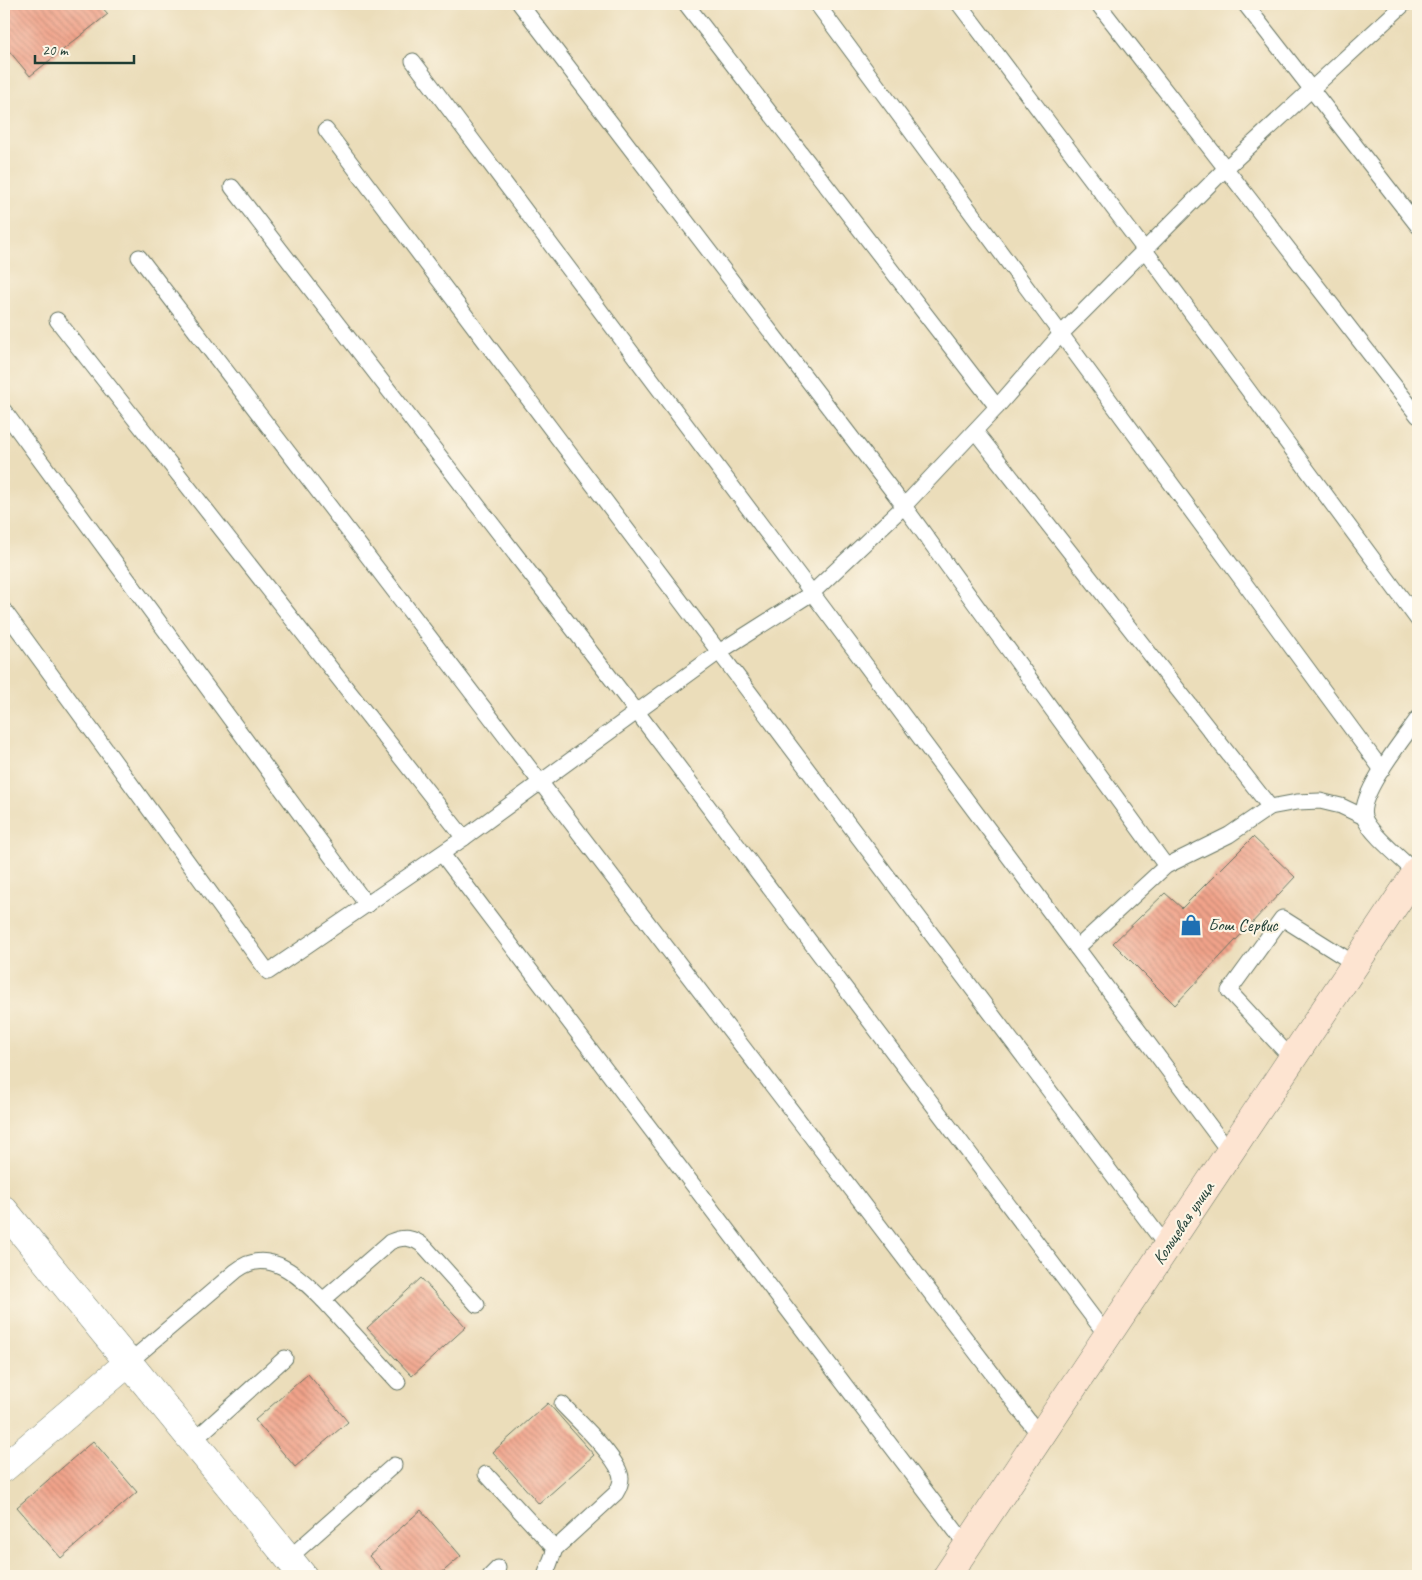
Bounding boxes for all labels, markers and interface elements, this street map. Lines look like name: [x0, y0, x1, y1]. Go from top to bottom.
scale bar: [35, 32, 134, 64]
text: 20 m: [42, 41, 69, 60]
shop icon: Бош Сервис: [1178, 912, 1204, 938]
place label: Бош Сервис: [1208, 914, 1279, 936]
street label: Кольцевая улица: [1147, 1177, 1219, 1269]

